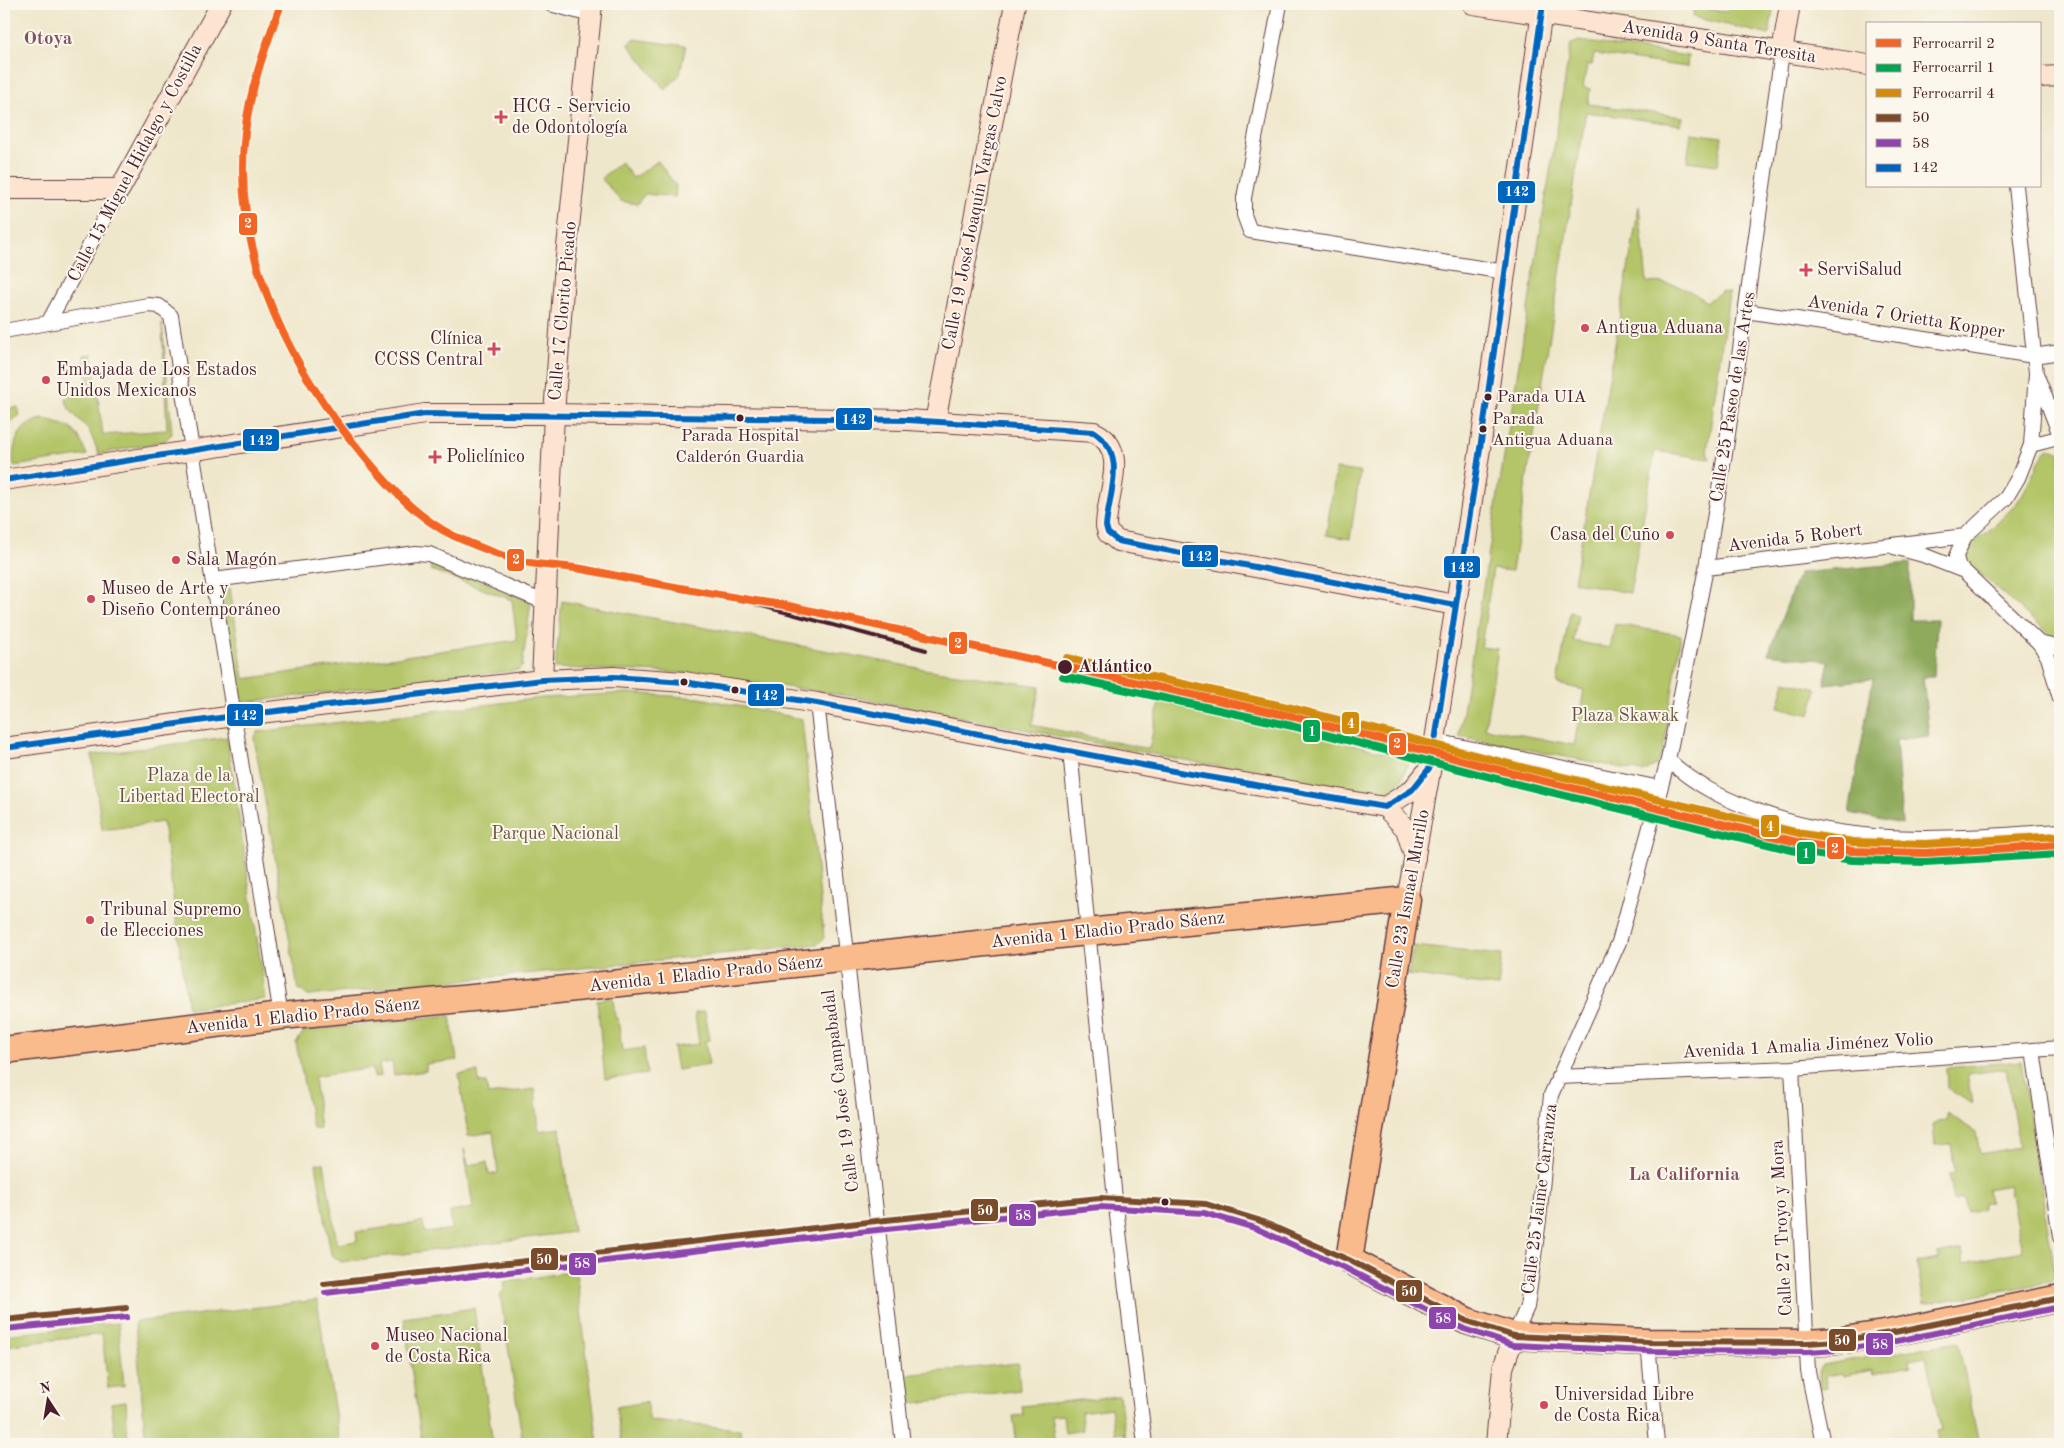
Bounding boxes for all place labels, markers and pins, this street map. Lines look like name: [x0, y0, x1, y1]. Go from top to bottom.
place label: HCG - Servicio de Odontología: [512, 98, 631, 137]
marker: HCG - Servicio de Odontología: [494, 110, 508, 124]
place label: ServiSalud: [1817, 261, 1902, 279]
marker: ServiSalud: [1799, 263, 1813, 277]
place label: Antigua Aduana: [1595, 319, 1723, 337]
marker: Antigua Aduana: [1579, 322, 1591, 334]
place label: Clínica CCSS Central: [374, 330, 483, 369]
marker: Clínica CCSS Central: [487, 342, 501, 356]
place label: Embajada de Los Estados Unidos Mexicanos: [56, 361, 257, 400]
marker: Embajada de Los Estados Unidos Mexicanos: [40, 374, 52, 386]
place label: Parada UIA: [1497, 389, 1587, 406]
marker: Parada UIA: [1483, 392, 1493, 402]
place label: Parada Antigua Aduana: [1492, 411, 1614, 449]
marker: Parada Hospital Calderón Guardia: [735, 413, 745, 423]
marker: Parada Antigua Aduana: [1478, 424, 1488, 434]
place label: Parada Hospital Calderón Guardia: [676, 428, 805, 466]
place label: Policlínico: [446, 448, 525, 466]
marker: Policlínico: [428, 450, 442, 464]
place label: Casa del Cuño: [1549, 526, 1660, 544]
marker: Casa del Cuño: [1664, 529, 1676, 541]
place label: Sala Magón: [186, 551, 277, 569]
marker: Sala Magón: [170, 554, 182, 566]
place label: Museo de Arte y Diseño Contemporáneo: [101, 580, 281, 619]
marker: Museo de Arte y Diseño Contemporáneo: [85, 593, 97, 605]
marker: Atlántico: [1056, 658, 1074, 676]
place label: Atlántico: [1078, 658, 1152, 676]
unlabelled marker: [679, 677, 689, 687]
unlabelled marker: [730, 685, 740, 695]
place label: Tribunal Supremo de Elecciones: [100, 901, 241, 940]
marker: Tribunal Supremo de Elecciones: [84, 914, 96, 926]
unlabelled marker: [1160, 1197, 1170, 1207]
place label: Museo Nacional de Costa Rica: [385, 1327, 508, 1366]
marker: Museo Nacional de Costa Rica: [369, 1340, 381, 1352]
place label: Universidad Libre de Costa Rica: [1554, 1386, 1694, 1425]
marker: Universidad Libre de Costa Rica: [1538, 1399, 1550, 1411]

